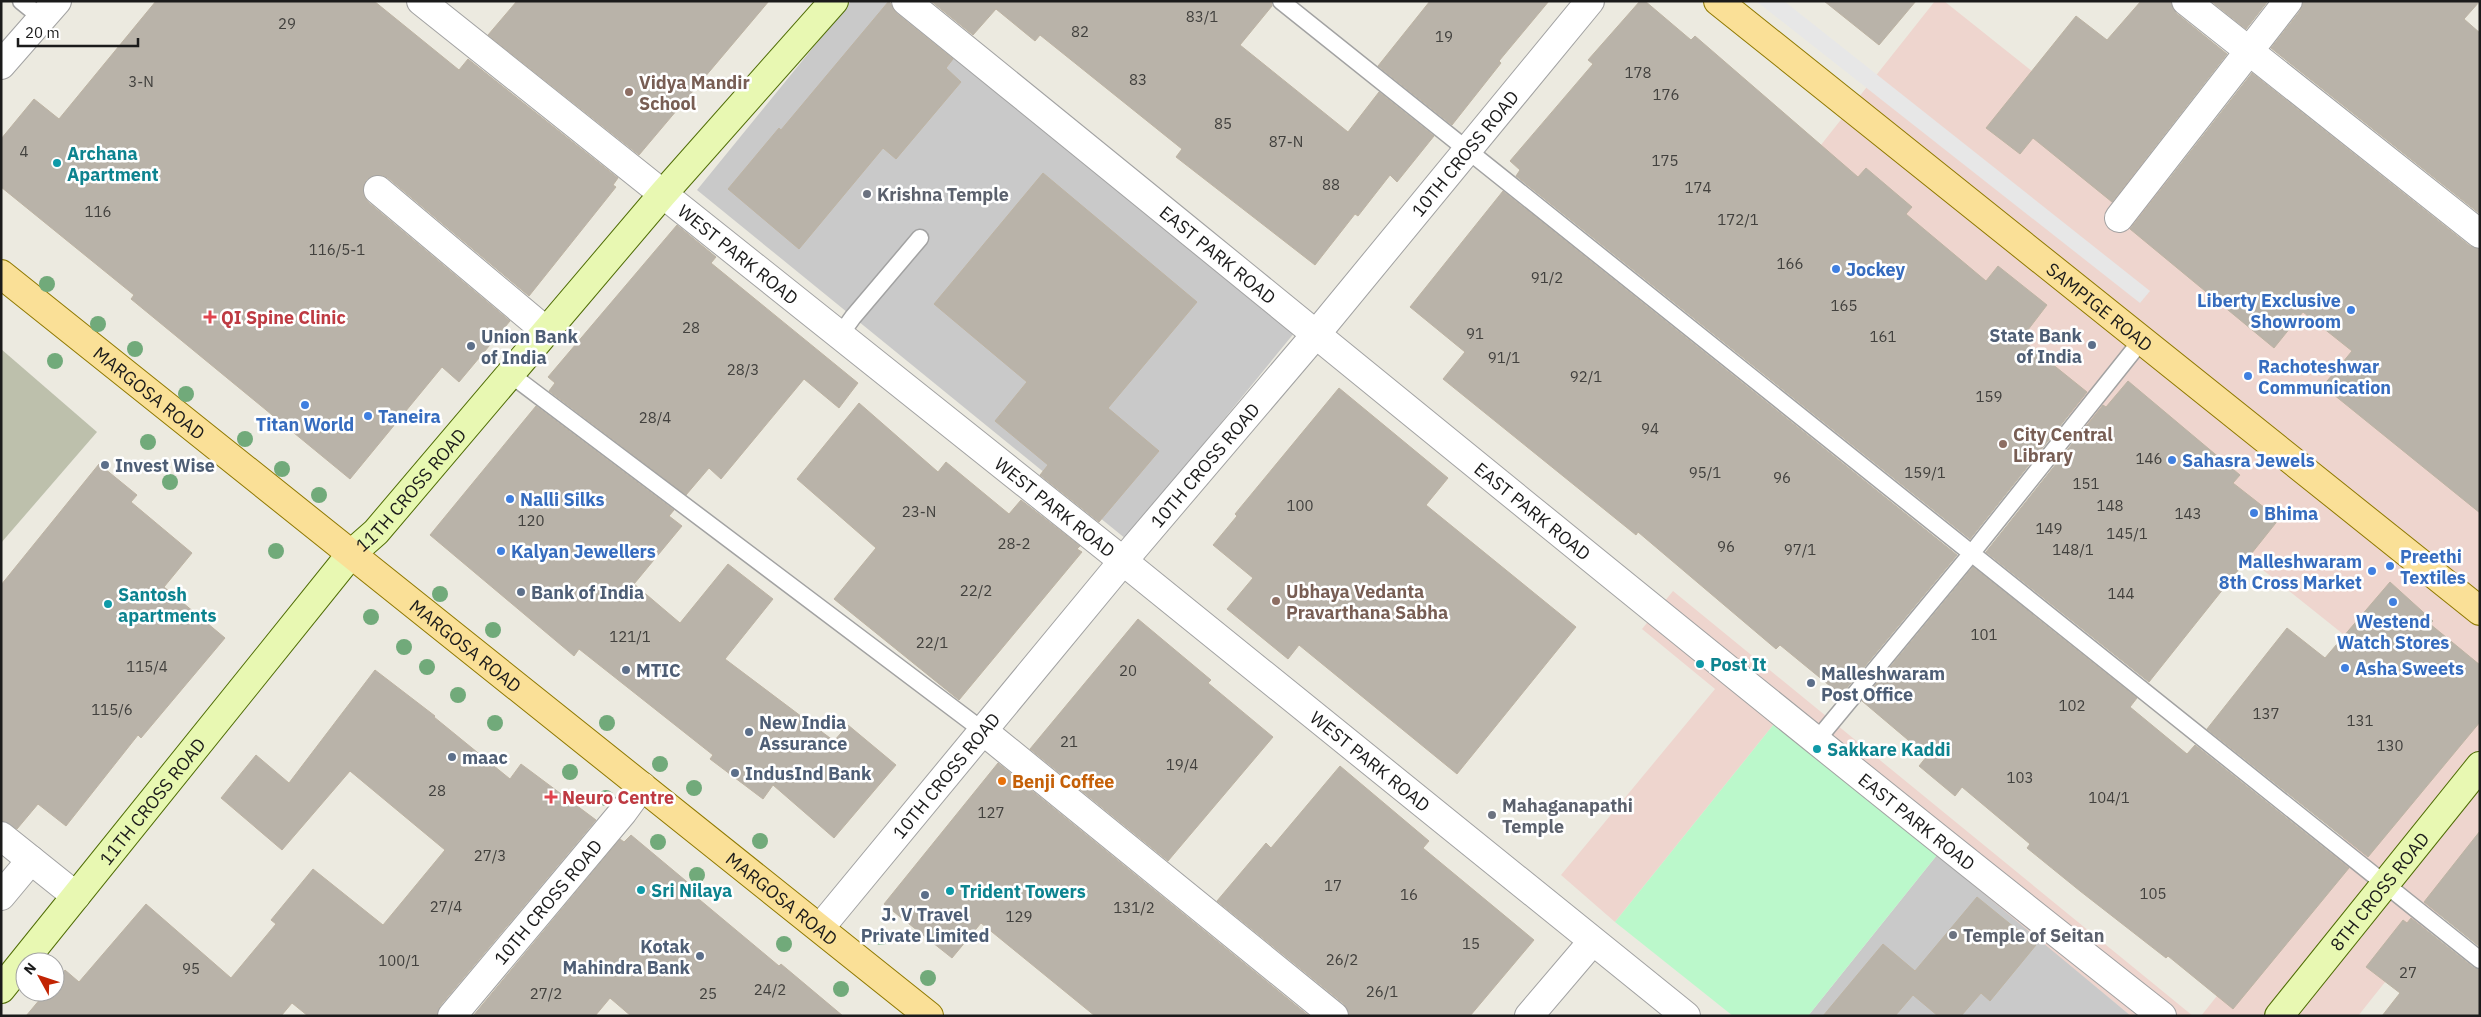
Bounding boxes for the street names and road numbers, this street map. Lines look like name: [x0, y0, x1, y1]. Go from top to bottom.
street label: 10TH CROSS ROAD: [1406, 85, 1523, 221]
street label: WEST PARK ROAD: [674, 199, 803, 309]
street label: EAST PARK ROAD: [1155, 200, 1281, 309]
street label: SAMPIGE ROAD: [2042, 257, 2157, 356]
street label: MARGOSA ROAD: [89, 341, 210, 444]
street label: 10TH CROSS ROAD: [1145, 398, 1264, 532]
street label: 11TH CROSS ROAD: [350, 423, 471, 556]
street label: WEST PARK ROAD: [990, 452, 1120, 562]
street label: EAST PARK ROAD: [1470, 457, 1596, 565]
street label: MARGOSA ROAD: [405, 594, 526, 697]
street label: WEST PARK ROAD: [1306, 706, 1435, 816]
street label: 10TH CROSS ROAD: [887, 708, 1005, 843]
street label: 11TH CROSS ROAD: [94, 733, 210, 869]
street label: EAST PARK ROAD: [1854, 768, 1980, 875]
street label: 8TH CROSS ROAD: [2325, 827, 2434, 955]
street label: 10TH CROSS ROAD: [489, 834, 607, 969]
street label: MARGOSA ROAD: [722, 847, 843, 950]

